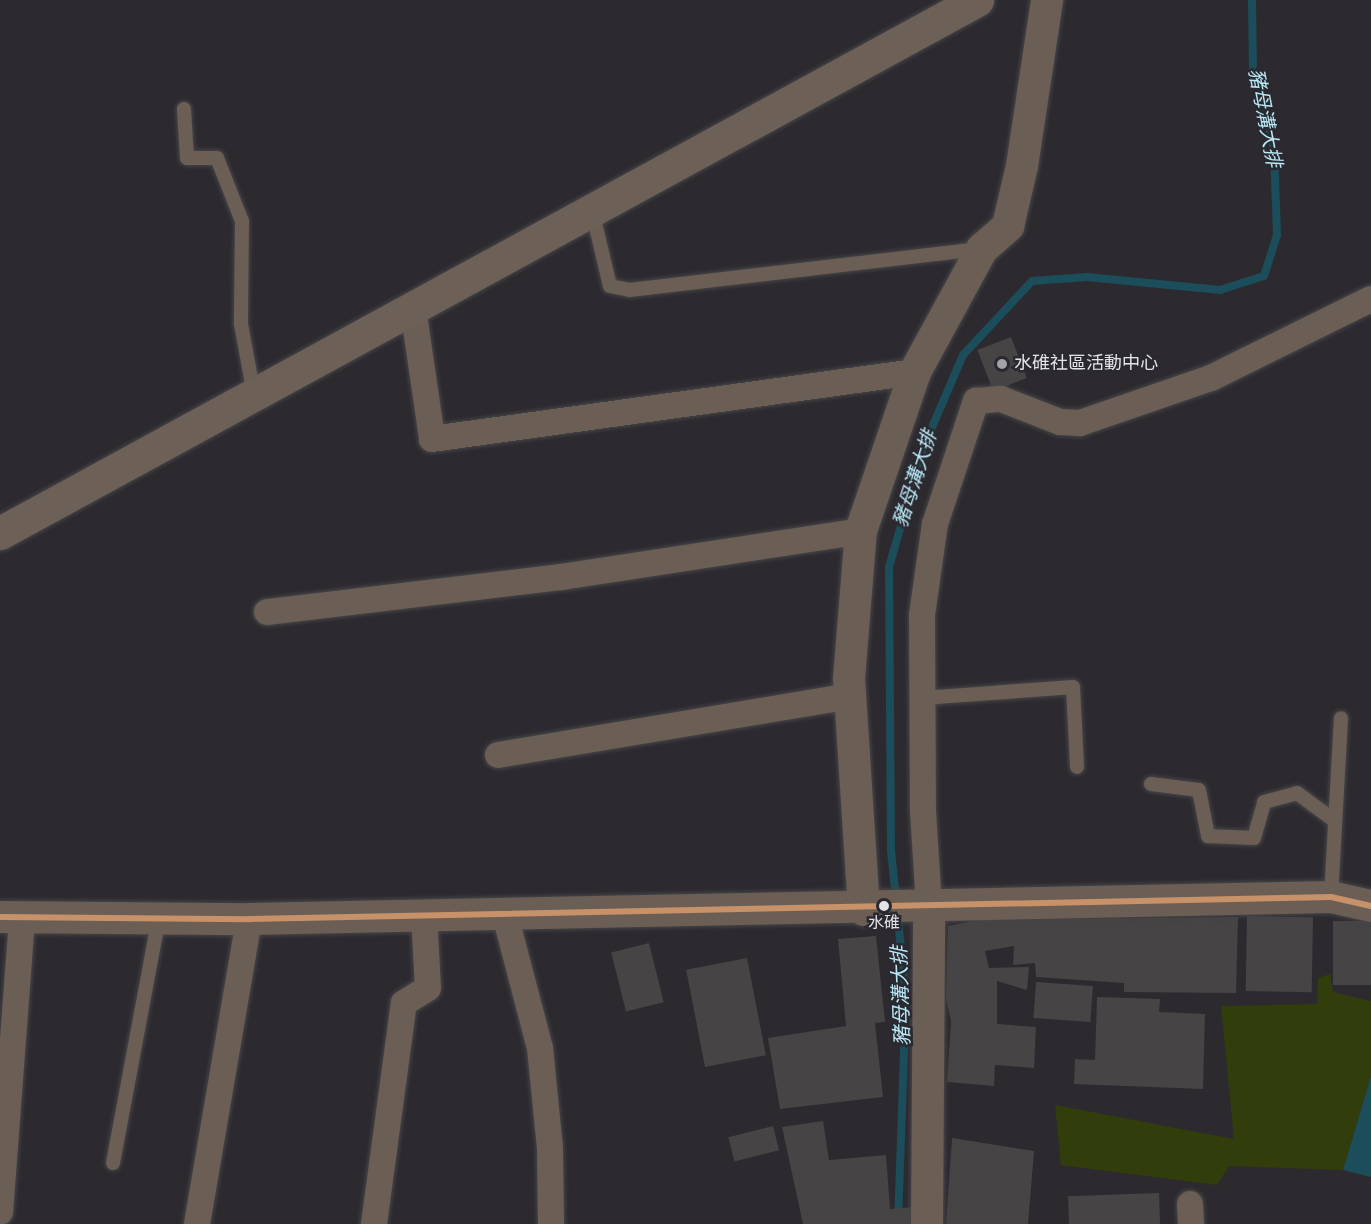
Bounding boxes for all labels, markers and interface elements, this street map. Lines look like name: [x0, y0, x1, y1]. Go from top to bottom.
water label: 豬母溝大排: [1243, 67, 1285, 169]
place label: 水碓社區活動中心: [1014, 353, 1158, 375]
marker: 水碓社區活動中心: [995, 357, 1009, 371]
water label: 豬母溝大排: [889, 428, 943, 530]
marker: 水碓: [878, 900, 890, 912]
place label: 水碓: [868, 914, 900, 934]
water label: 豬母溝大排: [888, 946, 916, 1046]

